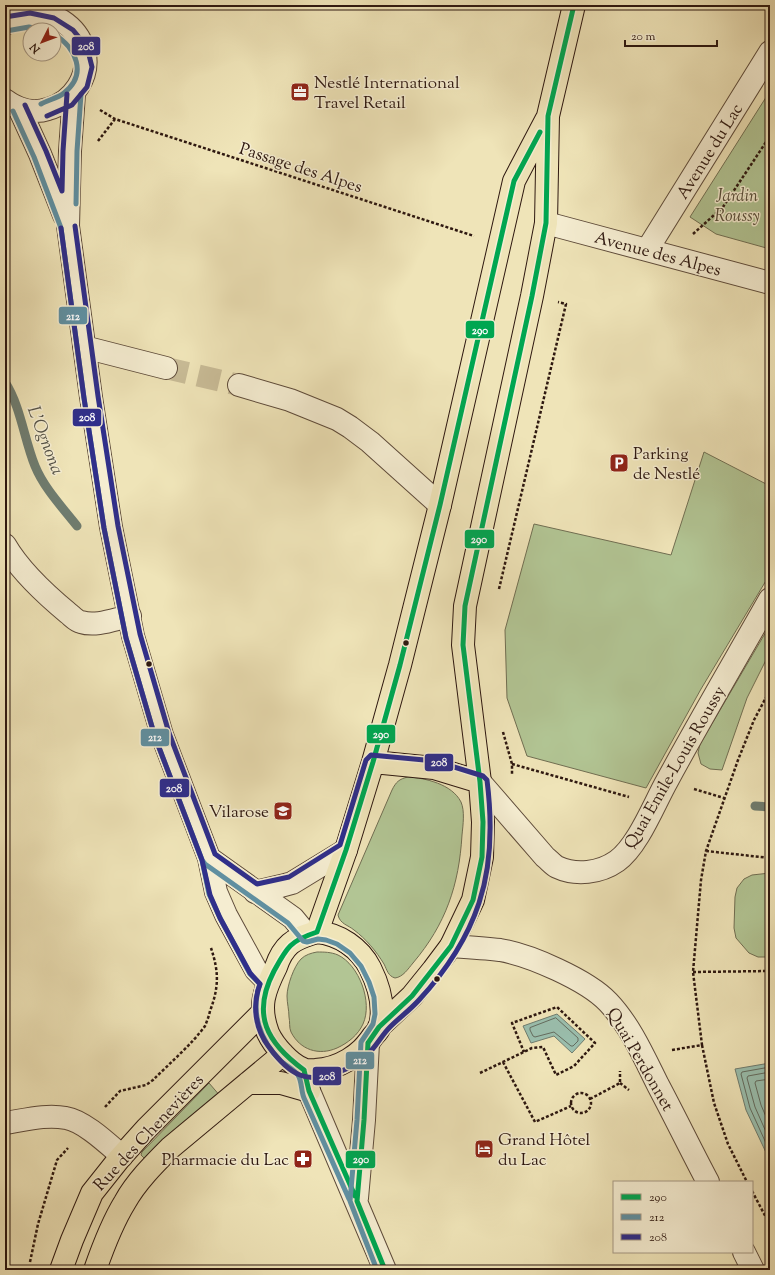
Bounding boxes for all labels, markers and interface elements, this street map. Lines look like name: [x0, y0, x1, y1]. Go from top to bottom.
north arrow: [22, 22, 62, 62]
scale bar: [625, 22, 717, 48]
text: 20 m: [631, 28, 656, 46]
line badge: 208: [71, 36, 101, 56]
text: N: [26, 39, 45, 57]
text: 208: [78, 39, 95, 55]
place label: Nestlé International Travel Retail: [314, 72, 460, 116]
office icon: Nestlé International Travel Retail: [289, 81, 311, 103]
street label: Avenue du Lac: [672, 99, 750, 205]
street label: Passage des Alpes: [236, 138, 365, 200]
park label: Jardin Roussy: [714, 185, 760, 229]
street label: Avenue des Alpes: [591, 226, 724, 283]
line badge: 212: [58, 306, 88, 325]
text: 212: [66, 309, 81, 325]
line badge: 290: [465, 320, 495, 339]
text: 290: [472, 323, 488, 339]
water label: L'Ognona: [19, 402, 69, 479]
line badge: 208: [72, 408, 102, 427]
text: 208: [79, 410, 96, 426]
place label: Parking de Nestlé: [633, 443, 700, 487]
parking icon: Parking de Nestlé: [608, 452, 630, 474]
line badge: 290: [464, 529, 495, 549]
text: 290: [471, 532, 487, 548]
unlabelled marker: [401, 638, 411, 648]
unlabelled marker: [144, 659, 154, 669]
street label: Quai Emile-Louis Roussy: [619, 681, 733, 854]
line badge: 290: [366, 724, 396, 744]
text: 290: [373, 727, 389, 743]
line badge: 212: [140, 728, 170, 747]
text: 212: [148, 730, 163, 746]
line badge: 208: [424, 753, 454, 772]
text: 208: [431, 755, 448, 771]
line badge: 208: [159, 778, 190, 798]
text: 208: [166, 781, 183, 797]
school or university icon: Vilarose: [272, 800, 294, 822]
place label: Vilarose: [209, 801, 269, 825]
unlabelled marker: [432, 974, 442, 984]
street label: Quai Perdonnet: [600, 1004, 679, 1116]
line badge: 212: [345, 1051, 375, 1070]
text: 212: [353, 1053, 368, 1069]
line badge: 208: [312, 1066, 342, 1086]
street label: Rue des Chenevières: [89, 1069, 210, 1197]
text: 208: [319, 1069, 336, 1085]
place label: Grand Hôtel du Lac: [498, 1129, 591, 1173]
hotel icon: Grand Hôtel du Lac: [473, 1138, 495, 1160]
pharmacy icon: Pharmacie du Lac: [292, 1148, 314, 1170]
place label: Pharmacie du Lac: [161, 1149, 289, 1173]
line badge: 290: [345, 1150, 376, 1169]
text: 290: [353, 1152, 369, 1168]
legend: [613, 1181, 753, 1253]
text: 290: [649, 1189, 667, 1207]
text: 212: [649, 1209, 665, 1227]
text: 208: [649, 1229, 667, 1247]

